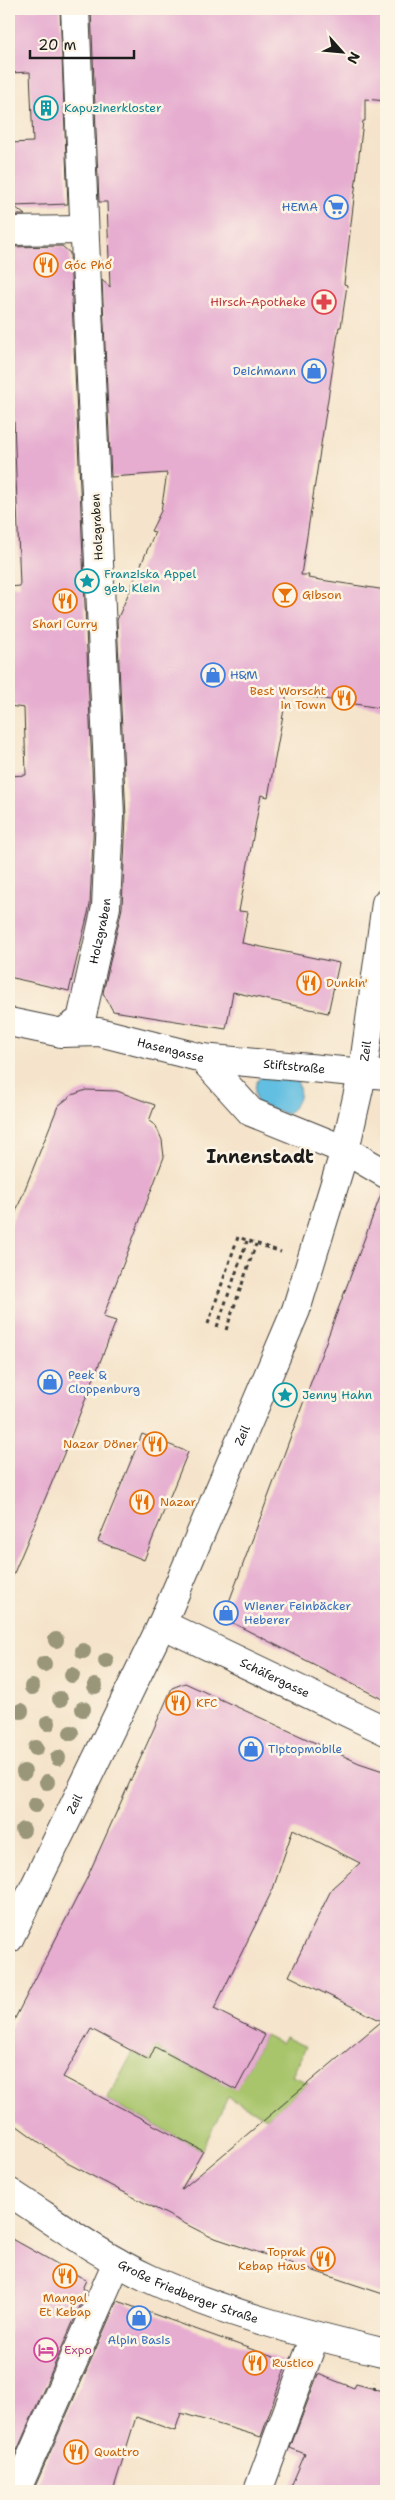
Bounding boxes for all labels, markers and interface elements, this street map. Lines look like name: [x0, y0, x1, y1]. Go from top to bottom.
scale bar: [30, 28, 134, 60]
north arrow: [318, 28, 368, 78]
text: 20 m: [38, 35, 77, 55]
text: N: [343, 49, 364, 67]
building icon: Kapuzinerkloster: [33, 95, 59, 121]
place label: Kapuzinerkloster: [64, 100, 162, 116]
supermarket icon: HEMA: [323, 194, 349, 220]
place label: HEMA: [282, 199, 318, 215]
restaurant icon: Góc Phố: [33, 252, 59, 278]
place label: Góc Phố: [64, 257, 112, 273]
pharmacy icon: Hirsch-Apotheke: [311, 289, 337, 315]
place label: Hirsch-Apotheke: [210, 294, 306, 310]
shop icon: Deichmann: [301, 358, 327, 384]
place label: Deichmann: [233, 363, 296, 379]
street label: Holzgraben: [87, 493, 107, 561]
place label: Franziska Appel geb. Klein: [104, 566, 197, 596]
place icon: Franziska Appel geb. Klein: [74, 568, 100, 594]
bar icon: Gibson: [272, 582, 298, 608]
place label: Gibson: [302, 587, 342, 603]
restaurant icon: Shari Curry: [52, 588, 78, 614]
place label: Shari Curry: [32, 616, 98, 632]
shop icon: H&M: [200, 662, 226, 688]
place label: H&M: [230, 667, 258, 683]
place label: Best Worscht in Town: [250, 683, 326, 713]
restaurant icon: Best Worscht in Town: [331, 685, 357, 711]
street label: Holzgraben: [86, 898, 114, 966]
restaurant icon: Dunkin': [296, 970, 322, 996]
place label: Dunkin': [326, 975, 368, 991]
street label: Hasengasse: [135, 1034, 206, 1066]
street label: Zeil: [356, 1040, 375, 1062]
street label: Stiftstraße: [263, 1056, 326, 1077]
district label: Innenstadt: [206, 1145, 314, 1169]
place label: Peek & Cloppenburg: [68, 1367, 140, 1397]
shop icon: Peek & Cloppenburg: [37, 1369, 63, 1395]
place icon: Jenny Hahn: [272, 1382, 298, 1408]
place label: Jenny Hahn: [302, 1387, 372, 1403]
street label: Zeil: [231, 1423, 254, 1448]
restaurant icon: Nazar Döner: [142, 1431, 168, 1457]
place label: Nazar Döner: [63, 1436, 138, 1452]
restaurant icon: Nazar: [129, 1489, 155, 1515]
place label: Nazar: [160, 1494, 197, 1510]
place label: Wiener Feinbäcker Heberer: [244, 1598, 352, 1628]
shop icon: Wiener Feinbäcker Heberer: [213, 1600, 239, 1626]
street label: Schäfergasse: [237, 1654, 313, 1702]
restaurant icon: KFC: [165, 1690, 191, 1716]
place label: KFC: [196, 1695, 217, 1711]
shop icon: Tiptopmobile: [238, 1736, 264, 1762]
place label: Tiptopmobile: [268, 1741, 342, 1757]
street label: Zeil: [63, 1791, 86, 1817]
place label: Toprak Kebap Haus: [238, 2244, 306, 2274]
restaurant icon: Toprak Kebap Haus: [310, 2246, 336, 2272]
street label: Große Friedberger Straße: [115, 2256, 261, 2327]
restaurant icon: Mangal Et Kebap: [52, 2263, 78, 2289]
place label: Mangal Et Kebap: [39, 2290, 91, 2320]
shop icon: Alpin Basis: [126, 2305, 152, 2331]
place label: Alpin Basis: [108, 2332, 170, 2348]
hotel icon: Expo: [33, 2337, 59, 2363]
place label: Expo: [64, 2342, 92, 2358]
restaurant icon: Rustico: [242, 2350, 268, 2376]
place label: Rustico: [272, 2355, 314, 2371]
restaurant icon: Quattro: [63, 2439, 89, 2465]
place label: Quattro: [94, 2444, 139, 2460]

